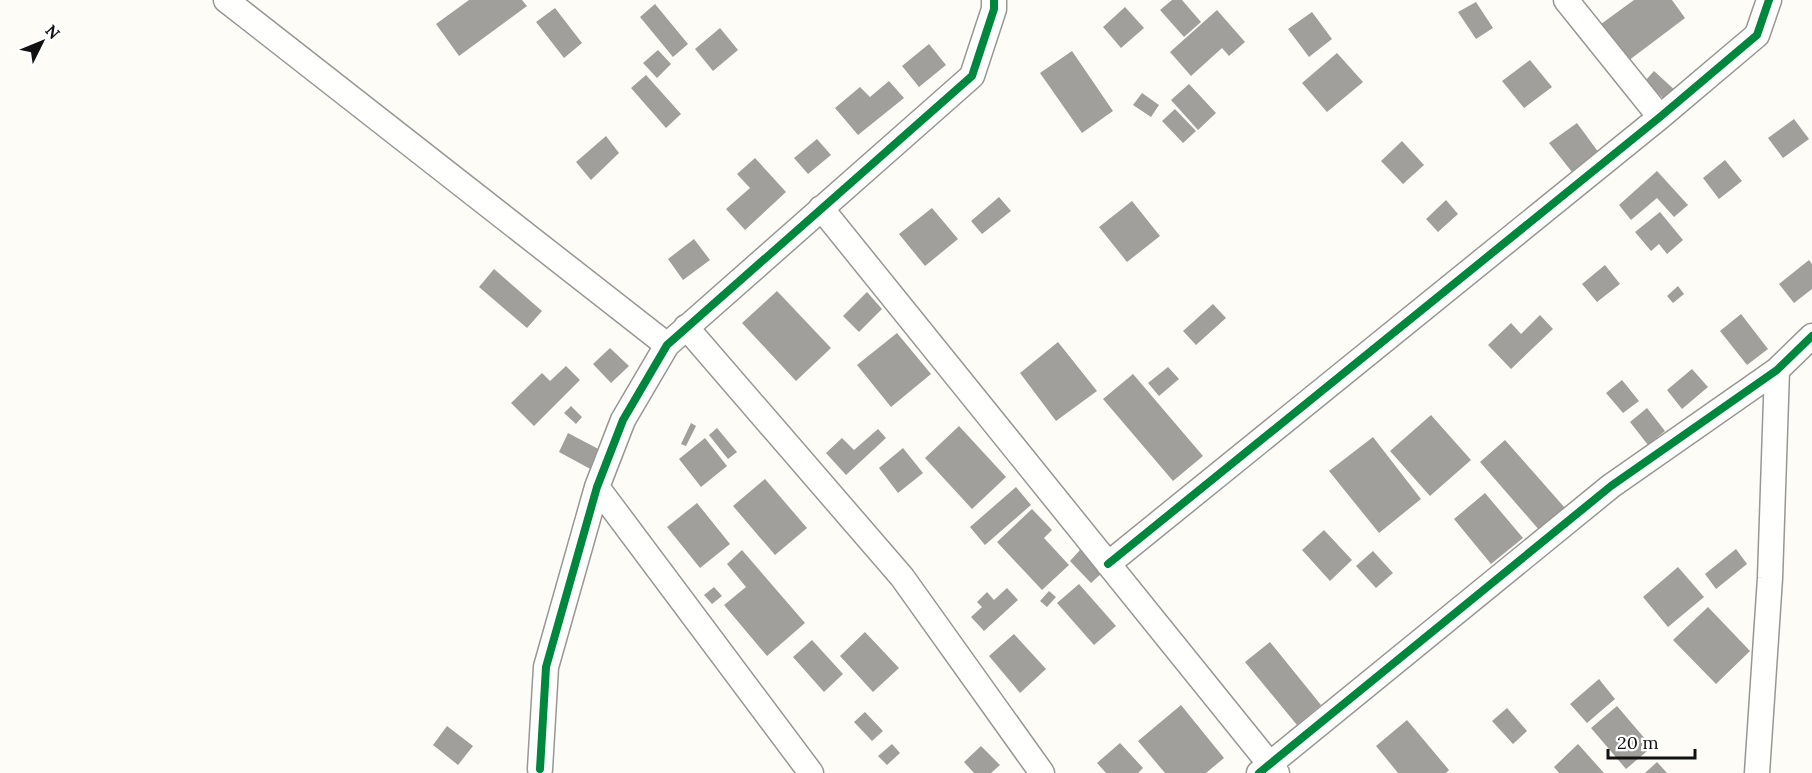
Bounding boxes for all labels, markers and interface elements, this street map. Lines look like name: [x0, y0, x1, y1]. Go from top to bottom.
north arrow: [12, 12, 72, 72]
text: N: [41, 20, 65, 43]
scale bar: [1608, 722, 1695, 760]
text: 20 m: [1617, 731, 1659, 754]

